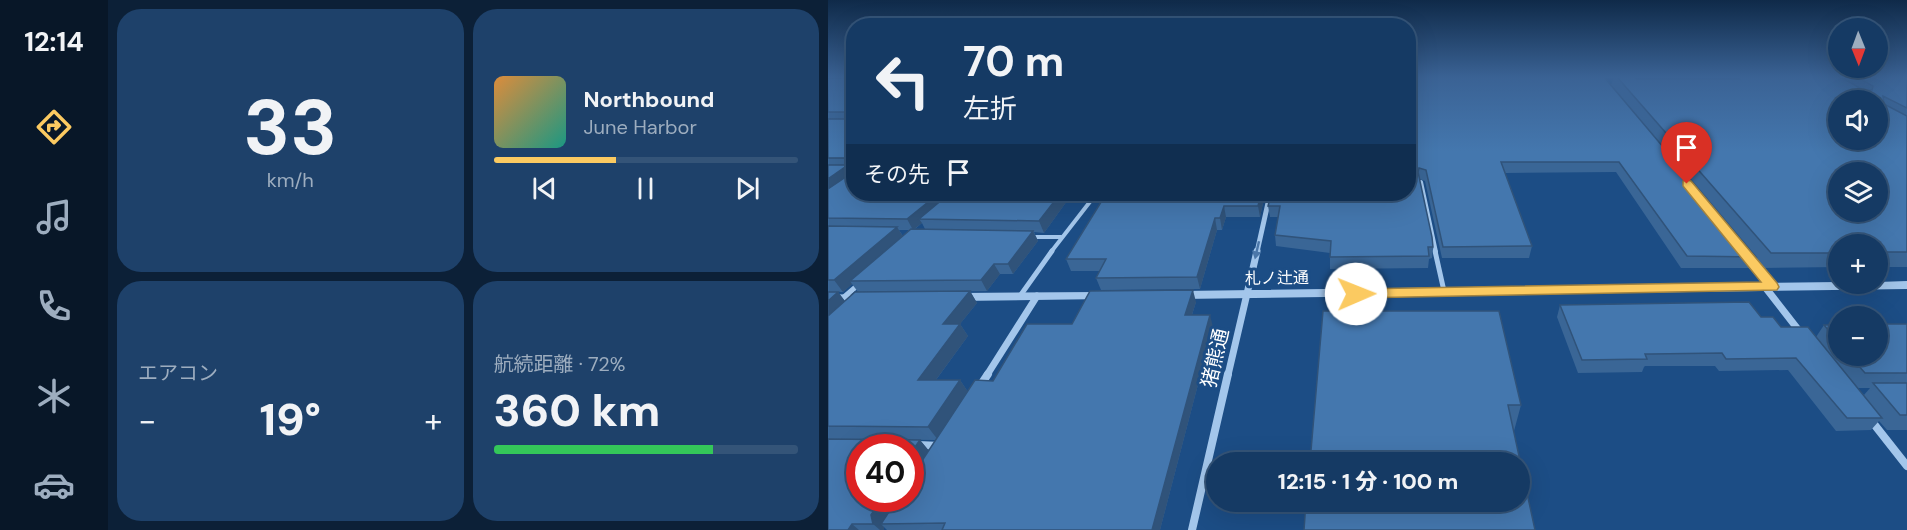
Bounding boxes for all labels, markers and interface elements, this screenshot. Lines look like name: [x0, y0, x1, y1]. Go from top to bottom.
north arrow: [1828, 18, 1888, 78]
map controls: [1828, 18, 1888, 366]
text: 12:14: [24, 24, 84, 59]
text: 70 m: [963, 34, 1064, 89]
icon: left: [864, 42, 942, 120]
text: 33: [243, 77, 337, 178]
text: Northbound: [584, 85, 714, 114]
button: sound: [1828, 90, 1888, 150]
text: 左折: [963, 91, 1017, 126]
icon: directions: [33, 106, 75, 148]
text: June Harbor: [584, 114, 697, 140]
pin: [1661, 122, 1712, 184]
icon: arrive: [1670, 131, 1703, 164]
icon: arrive: [942, 156, 975, 189]
text: その先: [864, 160, 930, 189]
button: layers: [1828, 162, 1888, 222]
text: km/h: [267, 167, 314, 193]
icon: previous: [528, 172, 561, 205]
icon: pause: [629, 172, 662, 205]
icon: next: [731, 172, 764, 205]
icon: music: [33, 196, 75, 238]
button: +: [1828, 234, 1888, 294]
one-way arrow: [1251, 241, 1261, 260]
position arrow: [1324, 262, 1388, 326]
street label: 札ノ辻通: [1245, 267, 1309, 289]
icon: phone: [33, 285, 75, 327]
button: −: [1828, 306, 1888, 366]
street label: 猪熊通: [1196, 326, 1234, 390]
text: 航続距離 · 72%: [494, 351, 626, 377]
text: エアコン: [138, 360, 218, 386]
icon: climate: [33, 375, 75, 417]
text: 360 km: [494, 381, 660, 440]
text: 19°: [259, 390, 321, 449]
text: −: [138, 399, 156, 442]
text: +: [424, 399, 442, 442]
speed limit sign: 40: [846, 434, 924, 512]
icon: car: [33, 464, 75, 506]
text: 12:15 · 1 分 · 100 m: [1278, 467, 1458, 496]

